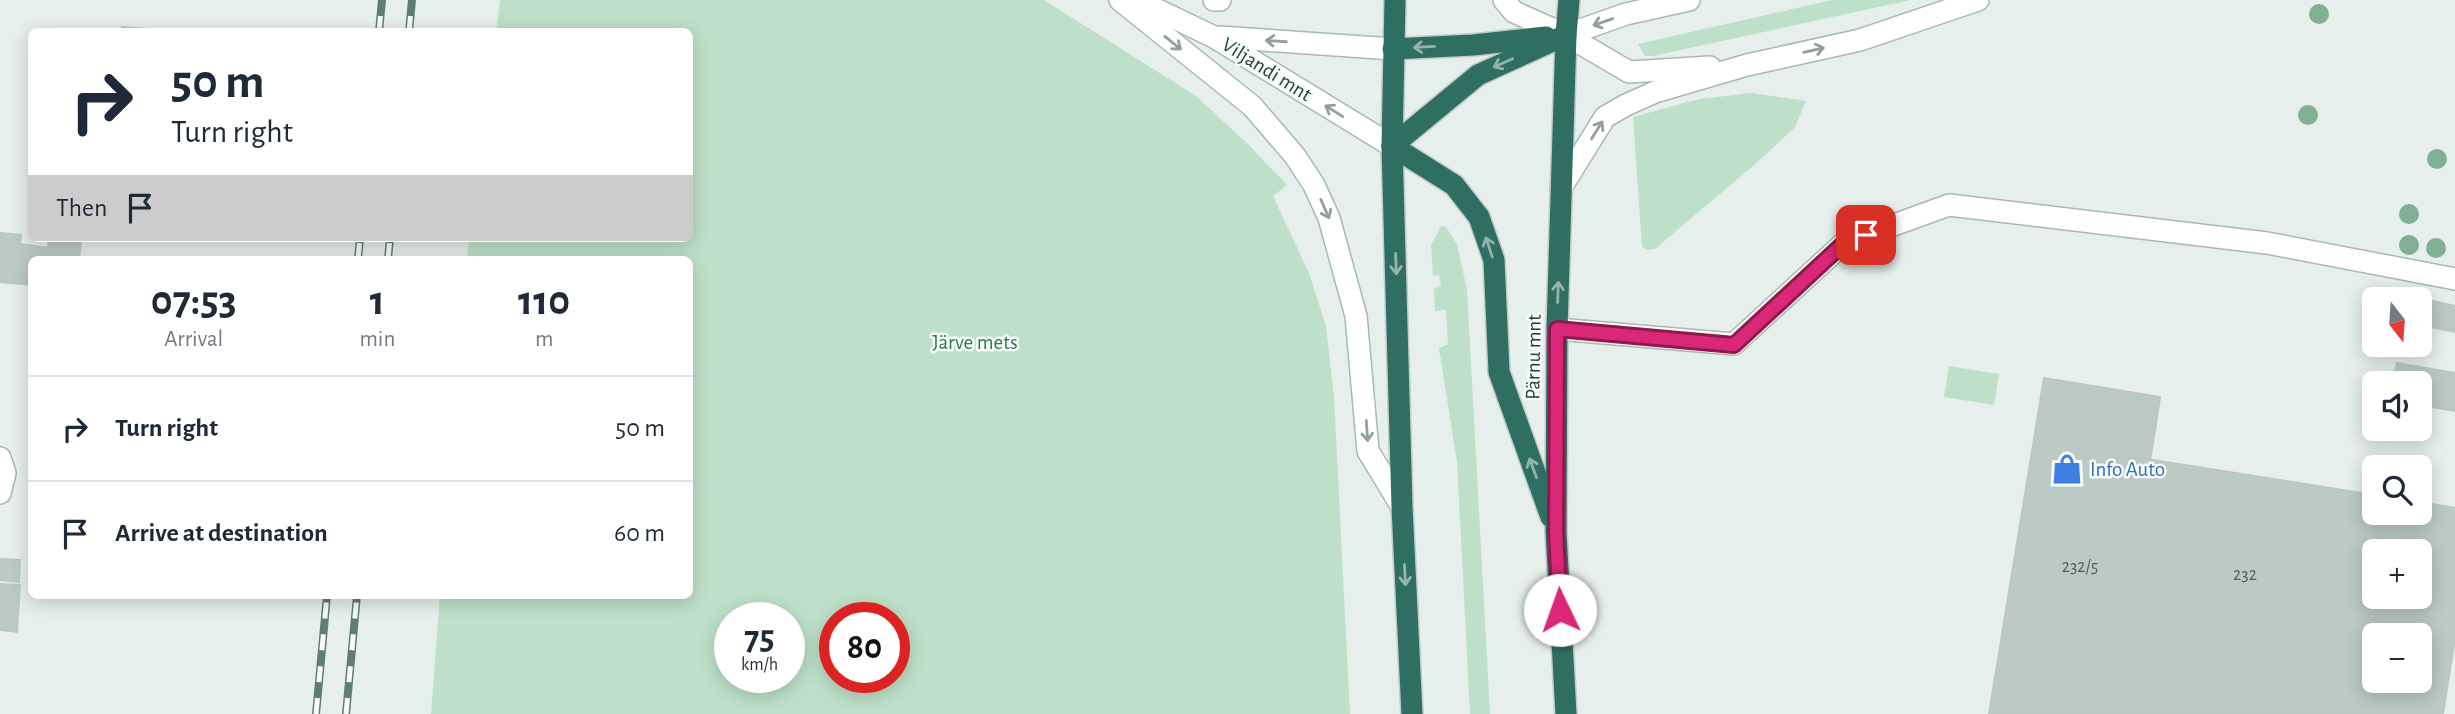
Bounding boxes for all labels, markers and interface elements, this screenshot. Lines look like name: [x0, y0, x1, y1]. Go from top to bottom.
one-way arrow: [1592, 16, 1614, 29]
street label: Viljandi mnt: [1218, 34, 1316, 105]
one-way arrow: [1265, 34, 1288, 47]
one-way arrow: [1164, 35, 1182, 51]
one-way arrow: [1413, 41, 1436, 54]
one-way arrow: [1802, 43, 1825, 56]
icon: right: [56, 56, 147, 147]
one-way arrow: [1493, 57, 1514, 70]
text: 50 m: [171, 58, 265, 107]
one-way arrow: [1325, 103, 1345, 117]
text: Turn right: [171, 116, 293, 148]
one-way arrow: [1590, 120, 1604, 140]
icon: arrive: [121, 189, 159, 227]
text: Then: [56, 195, 107, 221]
one-way arrow: [1319, 197, 1332, 219]
pin: [1836, 205, 1896, 265]
icon: arrive: [1847, 216, 1885, 254]
one-way arrow: [1482, 236, 1495, 258]
one-way arrow: [1389, 252, 1402, 275]
text: 07:53: [151, 280, 237, 322]
text: 1: [370, 280, 385, 322]
text: 110: [518, 280, 570, 322]
one-way arrow: [1551, 281, 1565, 304]
north arrow: [2362, 287, 2432, 357]
map controls: [2362, 287, 2432, 693]
street label: Pärnu mnt: [1522, 314, 1545, 400]
text: Arrival: [164, 328, 223, 351]
text: min: [359, 328, 395, 351]
text: m: [535, 328, 553, 351]
park label: Järve mets: [932, 332, 1018, 353]
button: sound: [2362, 371, 2432, 441]
icon: right: [56, 410, 94, 448]
text: Turn right: [115, 415, 218, 441]
text: 50 m: [615, 415, 665, 441]
one-way arrow: [1361, 419, 1374, 442]
shop icon: Info Auto: [2050, 452, 2084, 486]
button: search: [2362, 455, 2432, 525]
one-way arrow: [1526, 457, 1538, 479]
place label: Info Auto: [2090, 459, 2165, 480]
icon: arrive: [56, 515, 94, 553]
text: Arrive at destination: [115, 520, 328, 546]
text: 60 m: [614, 520, 665, 546]
button: +: [2362, 539, 2432, 609]
house number: 232/5: [2062, 558, 2098, 576]
one-way arrow: [1399, 564, 1412, 587]
house number: 232: [2233, 566, 2257, 584]
position arrow: [1523, 573, 1597, 647]
speed limit sign: 80: [819, 602, 910, 693]
text: 75: [744, 621, 775, 656]
button: −: [2362, 623, 2432, 693]
text: km/h: [741, 656, 778, 674]

